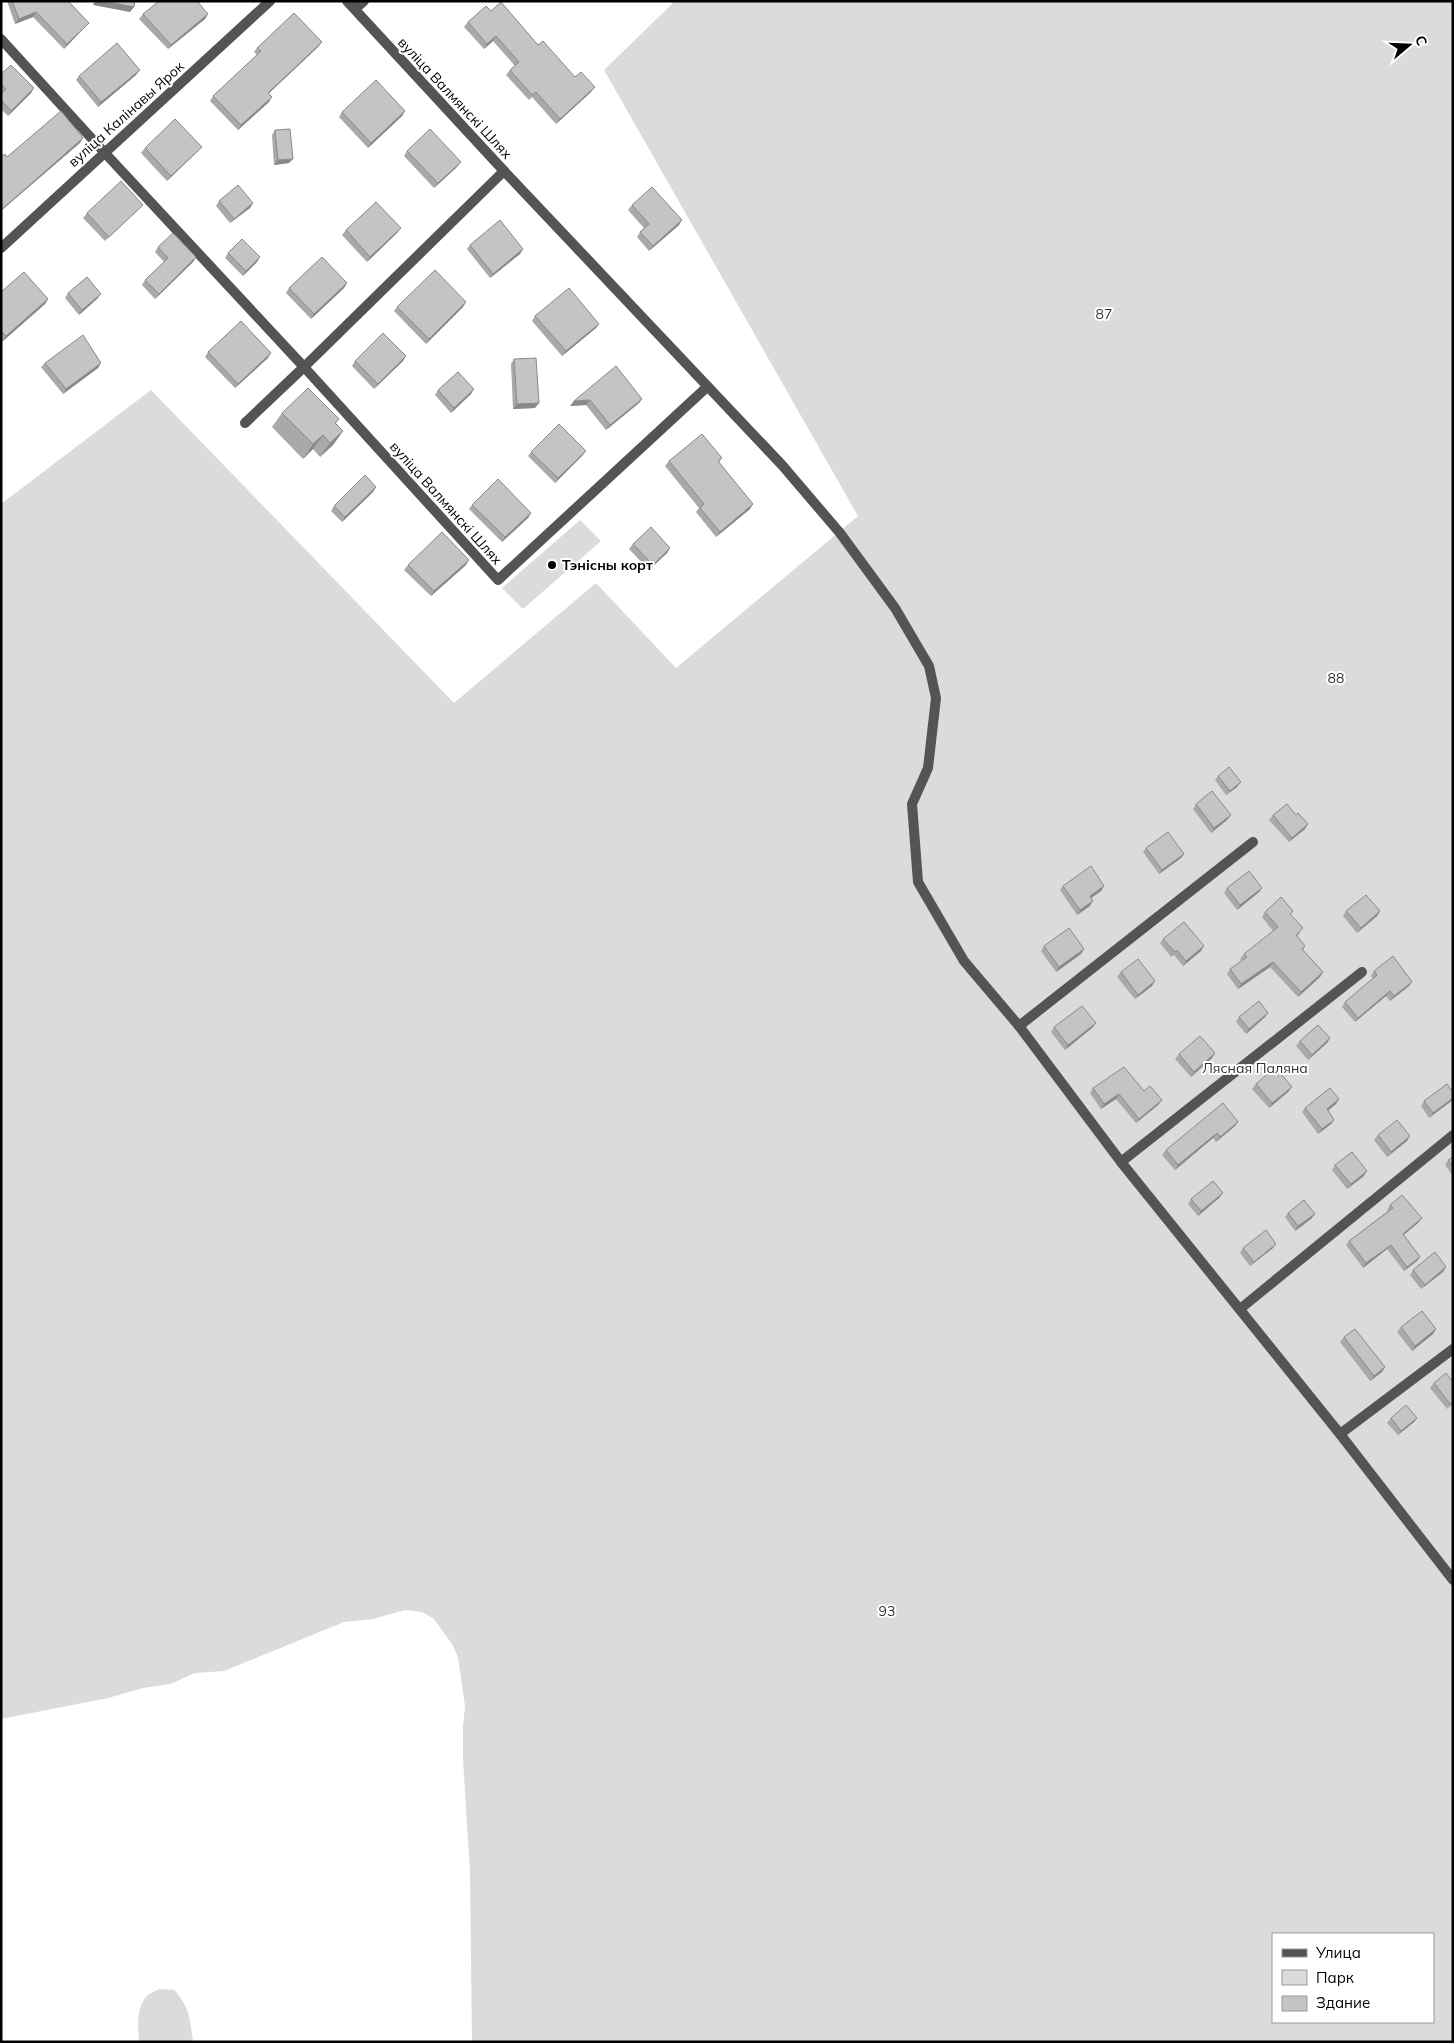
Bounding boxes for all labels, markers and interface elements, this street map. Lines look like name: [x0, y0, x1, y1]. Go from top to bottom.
north arrow: [1384, 20, 1434, 70]
text: С: [1411, 33, 1431, 48]
street label: вуліца Валмянскі Шлях: [394, 34, 516, 163]
street label: вуліца Калінавы Ярок: [64, 57, 188, 171]
park label: 87: [1096, 305, 1112, 323]
street label: вуліца Валмянскі Шлях: [386, 438, 506, 569]
place label: Тэнісны корт: [562, 556, 653, 574]
marker: Тэнісны корт: [546, 559, 558, 571]
park label: 88: [1328, 669, 1344, 687]
park label: Лясная Паляна: [1202, 1059, 1308, 1077]
park label: 93: [879, 1602, 895, 1620]
legend: [1272, 1933, 1434, 2023]
text: Улица: [1315, 1943, 1361, 1962]
text: Парк: [1316, 1968, 1355, 1987]
text: Здание: [1316, 1993, 1370, 2012]

